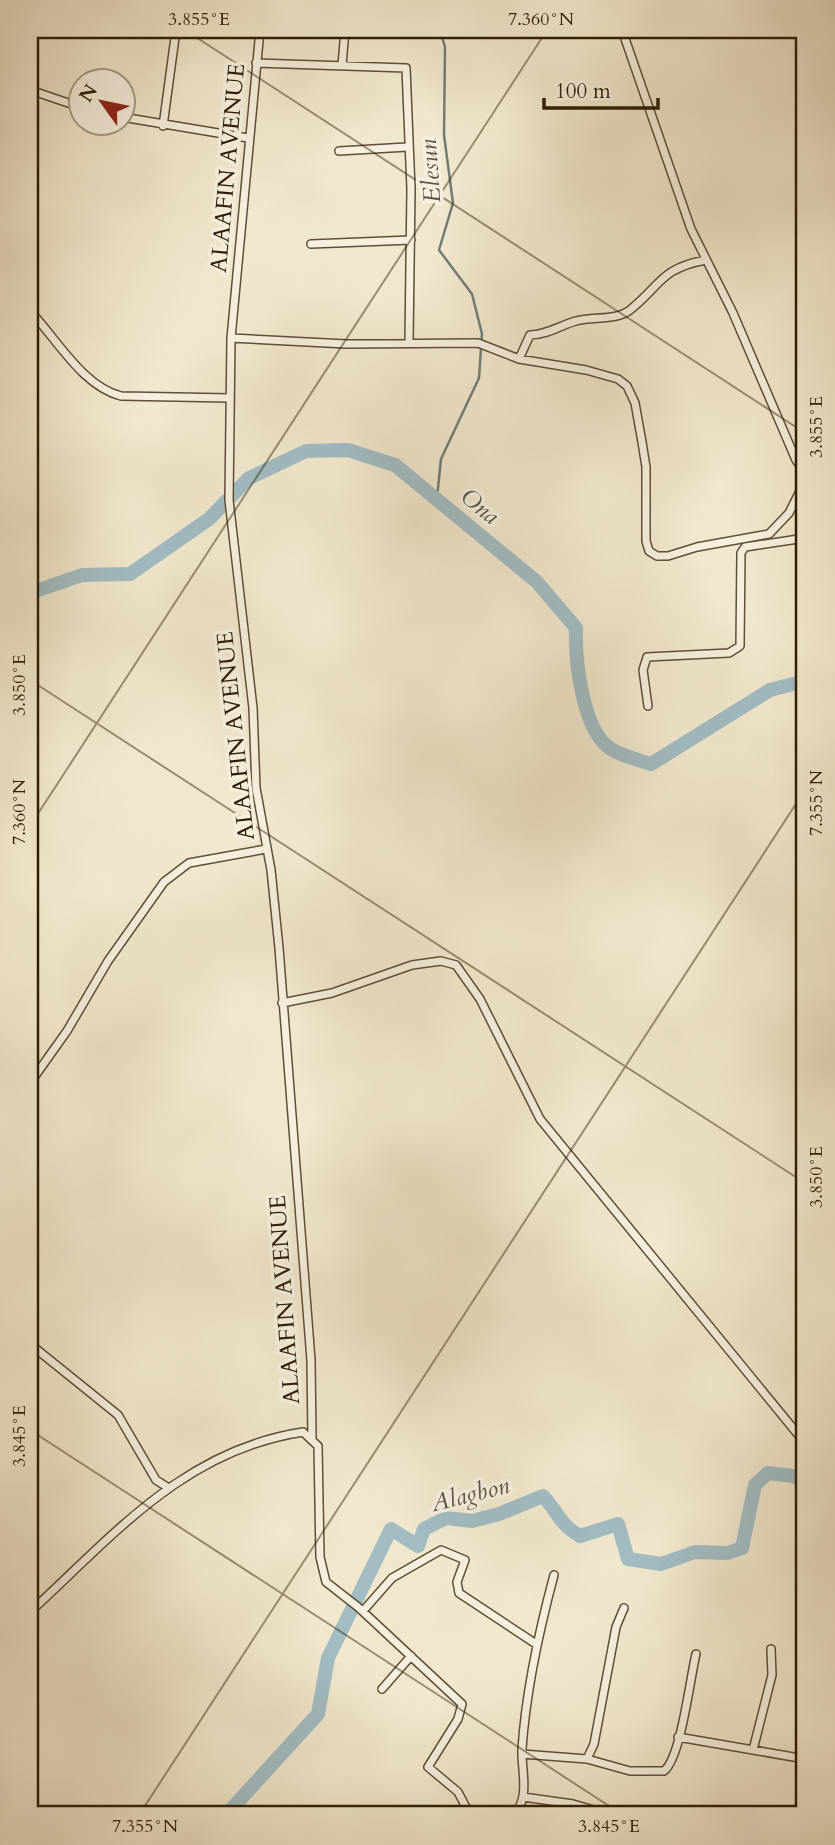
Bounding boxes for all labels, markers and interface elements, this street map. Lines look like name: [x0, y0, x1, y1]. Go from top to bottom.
text: 3.855°E: [168, 7, 230, 32]
text: 7.360°N: [508, 7, 575, 32]
street label: ALAAFIN AVENUE: [203, 62, 252, 274]
north arrow: [66, 66, 136, 136]
scale bar: [544, 66, 658, 110]
text: 100 m: [555, 77, 611, 106]
text: N: [73, 79, 104, 107]
water label: Elesun: [412, 138, 449, 204]
text: 3.855°E: [804, 396, 829, 458]
water label: Ona: [453, 480, 506, 532]
street label: ALAAFIN AVENUE: [209, 630, 262, 842]
text: 3.850°E: [7, 654, 32, 716]
text: 7.355°N: [804, 769, 829, 836]
text: 7.360°N: [7, 778, 32, 845]
text: 3.850°E: [804, 1146, 829, 1208]
street label: ALAAFIN AVENUE: [262, 1194, 307, 1406]
text: 3.845°E: [7, 1405, 32, 1467]
water label: Alagbon: [427, 1469, 513, 1520]
text: 7.355°N: [112, 1814, 179, 1839]
text: 3.845°E: [578, 1814, 640, 1839]

